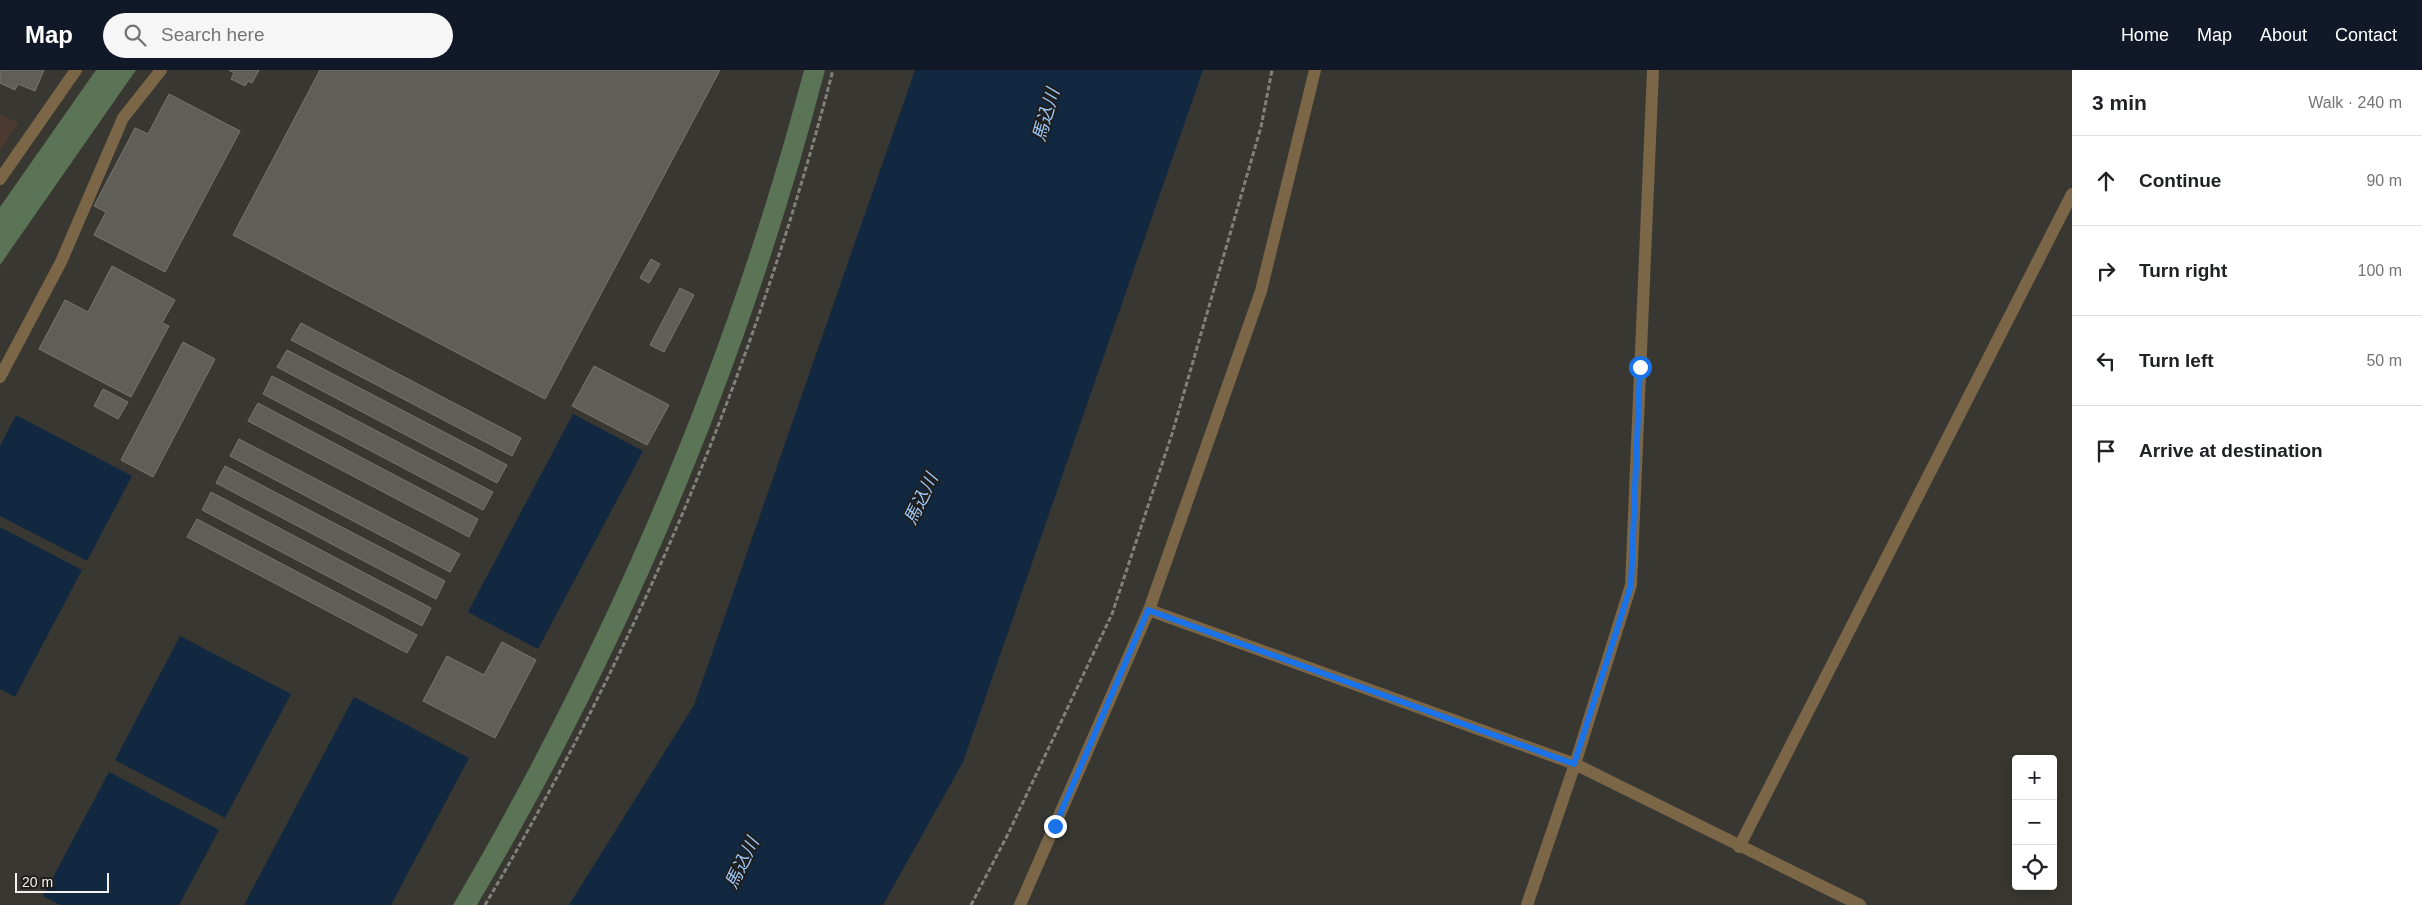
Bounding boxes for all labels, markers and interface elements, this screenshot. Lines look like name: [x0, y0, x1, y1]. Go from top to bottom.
search box: [103, 13, 453, 58]
text: Map: [25, 21, 73, 48]
icon: search: [121, 21, 149, 49]
text: Search here: [161, 24, 265, 45]
text: Home: [2121, 25, 2169, 45]
text: Map: [2197, 25, 2232, 45]
text: About: [2260, 25, 2307, 45]
text: Contact: [2335, 25, 2397, 45]
water label: 馬込川: [1029, 84, 1064, 144]
text: 3 min: [2092, 91, 2147, 114]
text: Walk · 240 m: [2308, 94, 2402, 111]
icon: ahead: [2092, 167, 2120, 195]
text: Continue: [2139, 170, 2221, 191]
text: 90 m: [2366, 172, 2402, 189]
icon: right: [2092, 257, 2120, 285]
text: Turn right: [2139, 260, 2227, 281]
text: 100 m: [2358, 262, 2402, 279]
icon: left: [2092, 347, 2120, 375]
text: Turn left: [2139, 350, 2214, 371]
text: 50 m: [2366, 352, 2402, 369]
route start: [1629, 356, 1652, 379]
icon: arrive: [2092, 437, 2120, 465]
text: Arrive at destination: [2139, 440, 2323, 461]
water label: 馬込川: [900, 469, 943, 528]
map controls: [2012, 755, 2057, 890]
button: +: [2012, 755, 2057, 800]
button: −: [2012, 800, 2057, 845]
route end: [1044, 815, 1067, 838]
water label: 馬込川: [721, 833, 764, 892]
button: locate: [2012, 845, 2057, 890]
scale bar: [15, 870, 109, 893]
text: 20 m: [22, 874, 53, 890]

